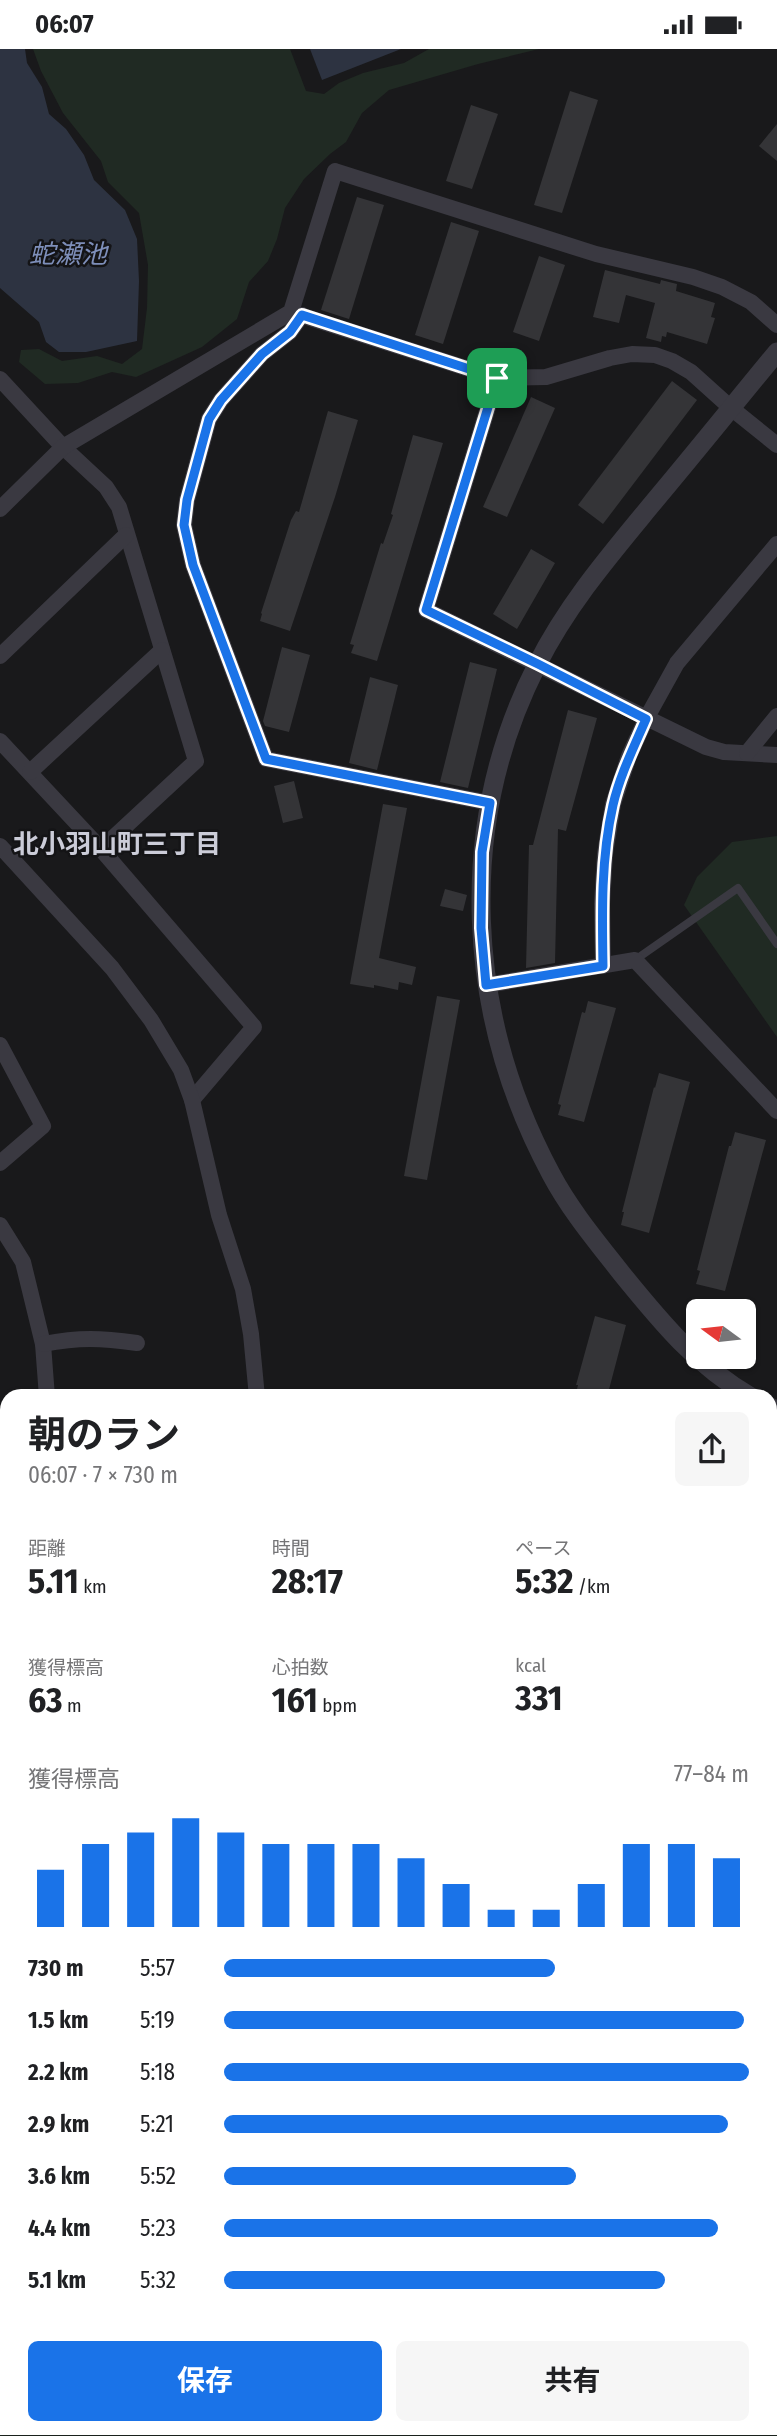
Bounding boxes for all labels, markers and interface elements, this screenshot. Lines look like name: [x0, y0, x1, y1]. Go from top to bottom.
text: 06:07: [35, 9, 94, 40]
water label: 蛇瀬池: [29, 239, 110, 270]
pin: [467, 348, 527, 408]
icon: arrive: [478, 359, 516, 397]
district label: 北小羽山町三丁目: [13, 829, 221, 860]
north arrow: [686, 1299, 756, 1369]
map controls: [686, 1299, 756, 1369]
text: 朝のラン: [28, 1412, 180, 1458]
button: share: [675, 1412, 749, 1486]
text: 06:07 · 7 × 730 m: [28, 1461, 178, 1489]
text: 距離: [28, 1537, 66, 1560]
text: 時間: [272, 1537, 310, 1560]
text: ペース: [515, 1537, 571, 1560]
text: 5.11: [28, 1560, 79, 1602]
text: 28:17: [272, 1560, 343, 1602]
text: 5:32: [515, 1560, 574, 1602]
text: km: [79, 1575, 107, 1598]
text: /km: [574, 1575, 610, 1598]
text: kcal: [515, 1654, 546, 1677]
text: 獲得標高: [28, 1656, 104, 1679]
text: 心拍数: [272, 1656, 329, 1679]
text: 331: [515, 1677, 563, 1719]
text: 63: [28, 1679, 63, 1721]
text: 161: [272, 1679, 318, 1721]
text: m: [63, 1694, 82, 1717]
text: bpm: [318, 1694, 357, 1717]
text: 77–84 m: [674, 1760, 749, 1788]
text: 獲得標高: [28, 1765, 120, 1793]
text: 730 m: [28, 1954, 84, 1982]
text: 5:57: [140, 1954, 175, 1982]
text: 1.5 km: [28, 2006, 89, 2034]
text: 5:19: [140, 2006, 175, 2034]
text: 2.2 km: [28, 2058, 89, 2086]
text: 5:18: [140, 2058, 175, 2086]
text: 2.9 km: [28, 2110, 89, 2138]
text: 5:21: [140, 2110, 174, 2138]
text: 3.6 km: [28, 2162, 90, 2190]
text: 5:52: [140, 2162, 176, 2190]
text: 4.4 km: [28, 2214, 90, 2242]
text: 5:23: [140, 2214, 176, 2242]
text: 5.1 km: [28, 2266, 86, 2294]
text: 5:32: [140, 2266, 176, 2294]
button: 保存: [28, 2341, 382, 2421]
button: 共有: [396, 2341, 749, 2421]

